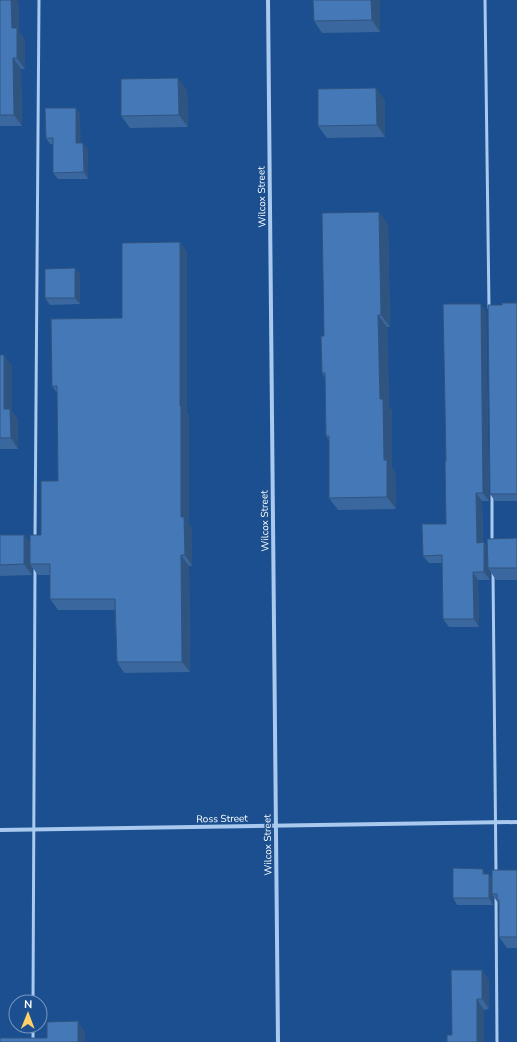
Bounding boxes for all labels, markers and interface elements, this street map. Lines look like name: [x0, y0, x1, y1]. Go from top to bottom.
street label: Wilcox Street: [254, 166, 270, 228]
street label: Wilcox Street: [257, 490, 273, 552]
street label: Ross Street: [196, 812, 248, 826]
street label: Wilcox Street: [260, 814, 276, 876]
north arrow: [8, 994, 48, 1034]
text: N: [24, 997, 32, 1012]

